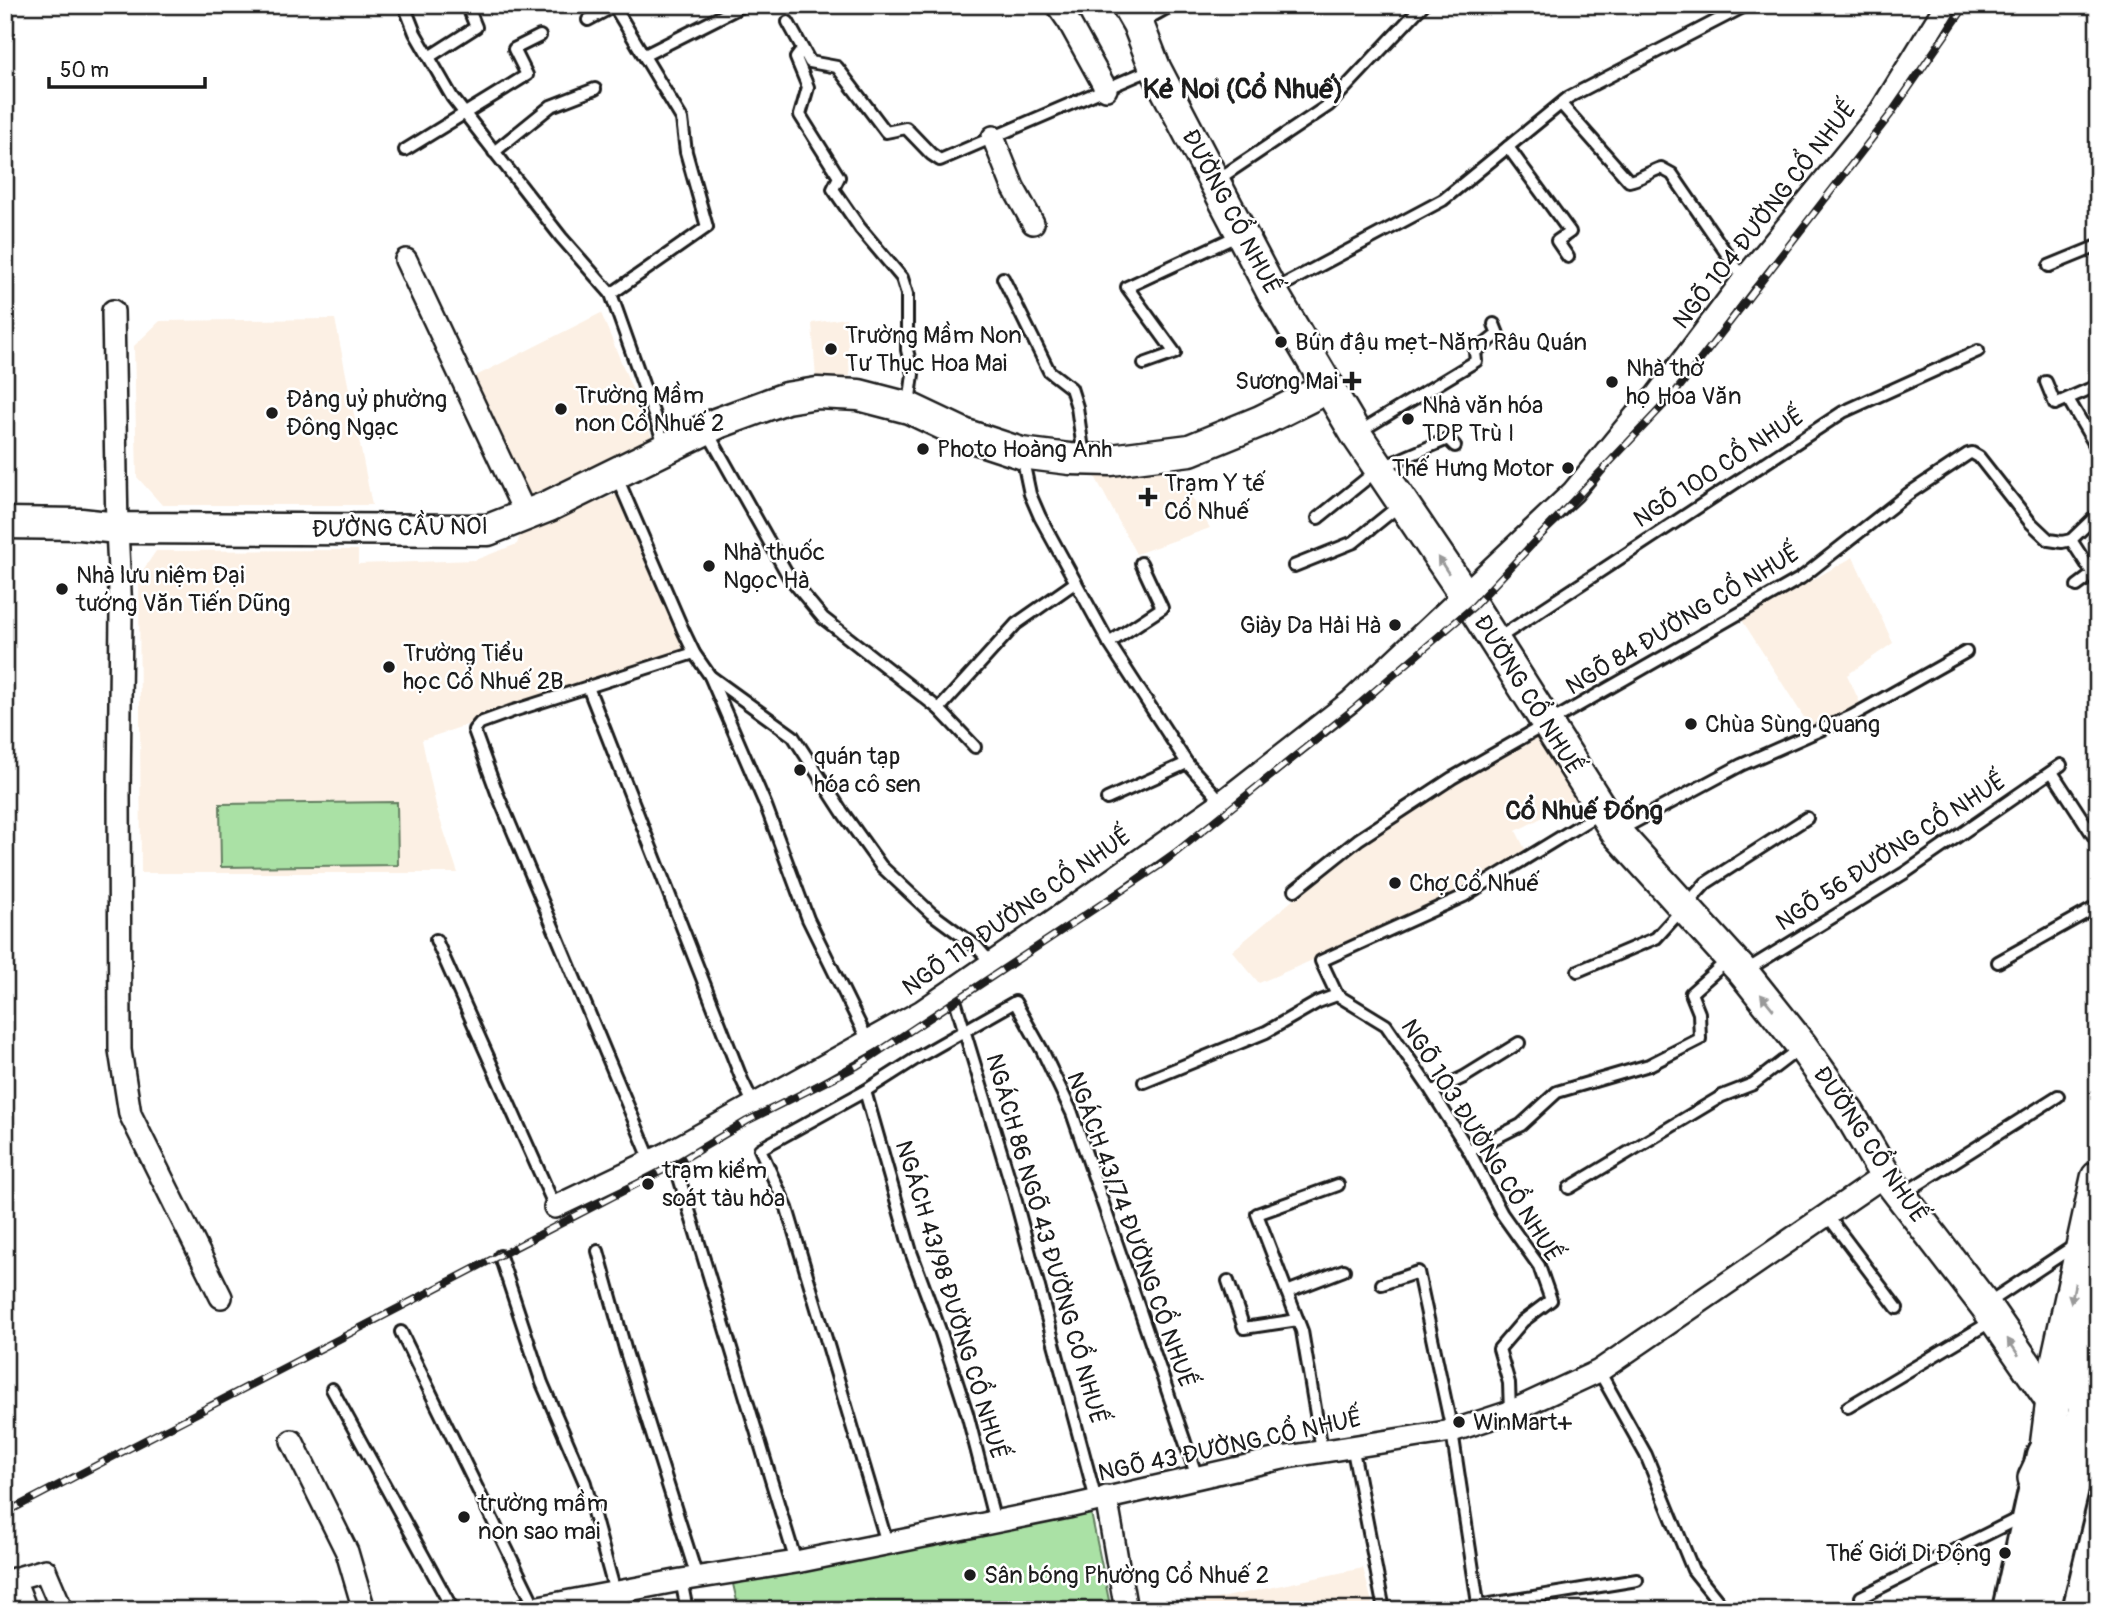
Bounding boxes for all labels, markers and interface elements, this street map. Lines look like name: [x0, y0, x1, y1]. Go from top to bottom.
scale bar: [49, 46, 205, 90]
text: 50 m: [60, 57, 109, 84]
district label: Kẻ Noi (Cổ Nhuế): [1142, 71, 1344, 107]
street label: NGÕ 104 ĐƯỜNG CỔ NHUẾ: [1664, 93, 1863, 335]
street label: ĐƯỜNG CỔ NHUẾ: [1175, 123, 1290, 300]
place label: Trường Mầm Non Tư Thục Hoa Mai: [845, 321, 1022, 378]
place label: Bún đậu mẹt-Năm Râu Quán: [1295, 328, 1587, 357]
marker: Bún đậu mẹt-Năm Râu Quán: [1273, 334, 1289, 350]
marker: Trường Mầm Non Tư Thục Hoa Mai: [823, 341, 839, 357]
place label: Nhà thờ họ Hoa Văn: [1626, 354, 1742, 411]
place label: Sương Mai: [1235, 367, 1338, 396]
marker: Sương Mai: [1344, 373, 1360, 389]
marker: Nhà thờ họ Hoa Văn: [1604, 374, 1620, 390]
place label: Trường Mầm non Cổ Nhuế 2: [575, 381, 725, 438]
place label: Đảng uỷ phường Đông Ngạc: [286, 385, 447, 442]
place label: Nhà văn hóa TDP Trù I: [1422, 391, 1543, 448]
street label: NGÕ 100 CỔ NHUẾ: [1626, 399, 1810, 534]
marker: Trường Mầm non Cổ Nhuế 2: [553, 401, 569, 417]
marker: Đảng uỷ phường Đông Ngạc: [264, 405, 280, 421]
marker: Nhà văn hóa TDP Trù I: [1400, 411, 1416, 427]
place label: Photo Hoàng Anh: [937, 435, 1113, 464]
marker: Photo Hoàng Anh: [915, 441, 931, 457]
place label: Thế Hưng Motor: [1392, 454, 1554, 483]
marker: Thế Hưng Motor: [1560, 460, 1576, 476]
place label: Trạm Y tế Cổ Nhuế: [1164, 469, 1266, 526]
marker: Trạm Y tế Cổ Nhuế: [1138, 487, 1158, 507]
street label: ĐƯỜNG CẦU NOI: [312, 509, 488, 544]
street label: NGÕ 84 ĐƯỜNG CỔ NHUẾ: [1559, 535, 1805, 701]
place label: Nhà thuốc Ngọc Hà: [723, 538, 825, 595]
one-way arrow: [1437, 555, 1450, 574]
marker: Nhà thuốc Ngọc Hà: [701, 558, 717, 574]
place label: Nhà lưu niệm Đại tướng Văn Tiến Dũng: [75, 561, 290, 618]
marker: Nhà lưu niệm Đại tướng Văn Tiến Dũng: [54, 581, 70, 597]
street label: ĐƯỜNG CỔ NHUẾ: [1467, 608, 1592, 780]
place label: Giày Da Hải Hà: [1240, 611, 1381, 640]
marker: Giày Da Hải Hà: [1387, 617, 1403, 633]
place label: Trường Tiểu học Cổ Nhuế 2B: [403, 639, 564, 696]
marker: Trường Tiểu học Cổ Nhuế 2B: [381, 659, 397, 675]
place label: Chùa Sùng Quang: [1705, 710, 1880, 739]
marker: Chùa Sùng Quang: [1683, 716, 1699, 732]
place label: quán tạp hóa cô sen: [814, 742, 921, 799]
marker: quán tạp hóa cô sen: [792, 762, 808, 778]
street label: NGÕ 56 ĐƯỜNG CỔ NHUẾ: [1768, 763, 2012, 937]
district label: Cổ Nhuế Đống: [1505, 794, 1663, 827]
street label: NGÕ 119 ĐƯỜNG CỔ NHUẾ: [895, 819, 1137, 1002]
place label: Chợ Cổ Nhuế: [1409, 868, 1540, 898]
marker: Chợ Cổ Nhuế: [1387, 875, 1403, 891]
one-way arrow: [1760, 994, 1775, 1011]
street label: NGÕ 103 ĐƯỜNG CỔ NHUẾ: [1394, 1012, 1571, 1268]
street label: NGÁCH 86 NGÕ 43 ĐƯỜNG CỔ NHUẾ: [979, 1049, 1117, 1427]
street label: ĐƯỜNG CỔ NHUẾ: [1807, 1059, 1937, 1229]
street label: NGÁCH 43/74 ĐƯỜNG CỔ NHUẾ: [1060, 1067, 1206, 1392]
street label: NGÁCH 43/98 ĐƯỜNG CỔ NHUẾ: [889, 1136, 1017, 1463]
place label: trạm kiểm soát tàu hỏa: [661, 1156, 785, 1213]
marker: trạm kiểm soát tàu hỏa: [640, 1176, 656, 1192]
one-way arrow: [2067, 1282, 2078, 1304]
one-way arrow: [2006, 1337, 2019, 1356]
street label: NGÕ 43 ĐƯỜNG CỔ NHUẾ: [1095, 1400, 1365, 1488]
place label: WinMart+: [1473, 1408, 1573, 1437]
marker: WinMart+: [1451, 1414, 1467, 1430]
place label: trường mầm non sao mai: [477, 1489, 608, 1546]
marker: trường mầm non sao mai: [456, 1509, 472, 1525]
place label: Thế Giới Di Động: [1826, 1539, 1991, 1568]
marker: Thế Giới Di Động: [1997, 1545, 2013, 1561]
place label: Sân bóng Phường Cổ Nhuế 2: [984, 1560, 1269, 1590]
marker: Sân bóng Phường Cổ Nhuế 2: [962, 1567, 978, 1583]

